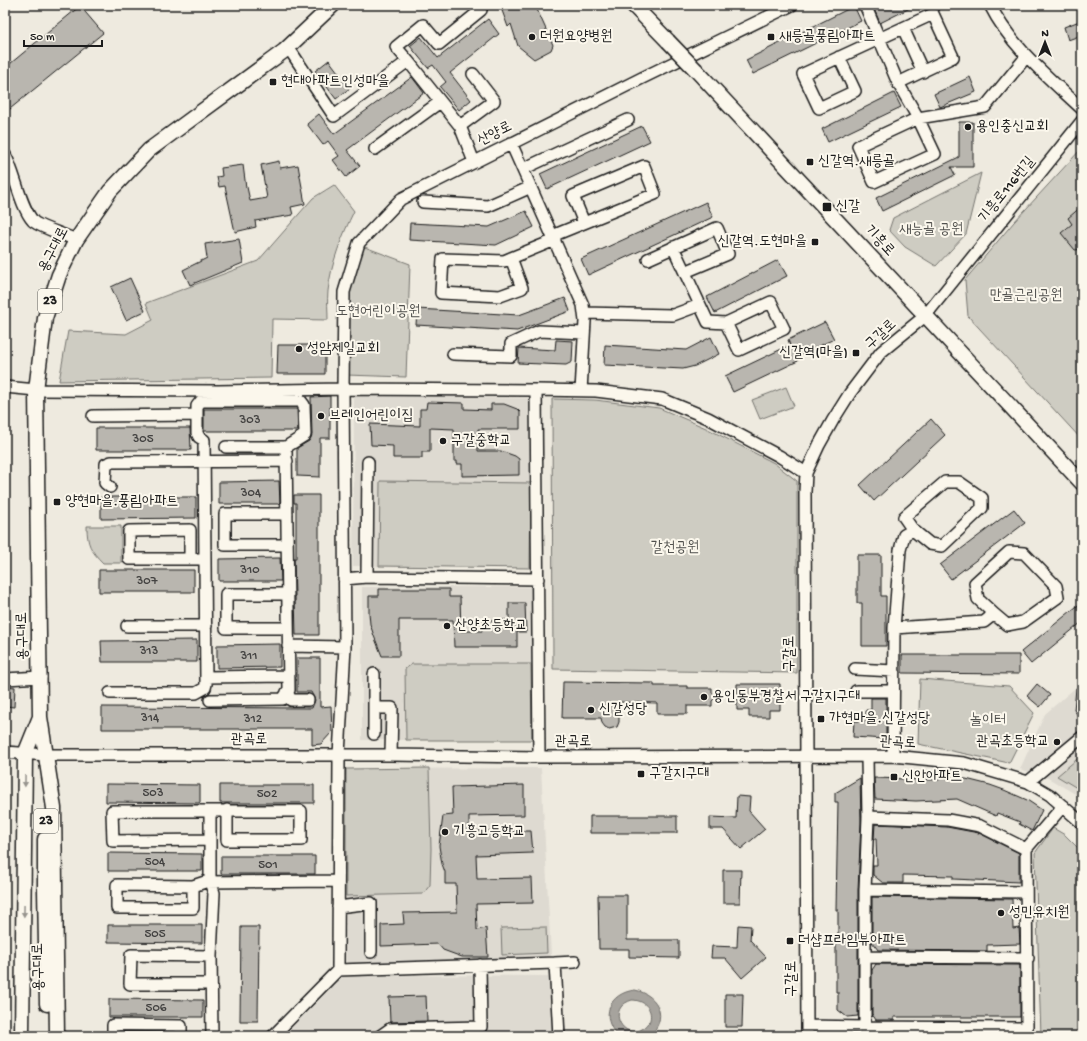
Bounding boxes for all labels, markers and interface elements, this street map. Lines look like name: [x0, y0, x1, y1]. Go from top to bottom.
scale bar: [24, 22, 102, 48]
north arrow: [1025, 22, 1065, 62]
place label: 더원요양병원: [540, 28, 612, 46]
place label: 새릉골풍림아파트: [779, 28, 876, 46]
text: N: [1041, 28, 1049, 40]
text: 50 m: [30, 31, 55, 45]
marker: 더원요양병원: [527, 32, 537, 42]
marker: 새릉골풍림아파트: [766, 32, 776, 42]
place label: 현대아파트인성마을: [281, 73, 390, 91]
marker: 현대아파트인성마을: [268, 77, 278, 87]
street label: 산양로: [475, 118, 515, 150]
place label: 용인충신교회: [976, 118, 1048, 136]
marker: 용인충신교회: [963, 122, 973, 132]
place label: 신갈역.새릉골: [818, 153, 895, 171]
street label: 기흥로116번길: [975, 153, 1039, 227]
marker: 신갈역.새릉골: [805, 157, 815, 167]
place label: 신갈: [836, 198, 860, 216]
marker: 신갈: [821, 201, 833, 213]
park label: 새능골 공원: [899, 221, 963, 239]
street label: 기흥로: [860, 222, 898, 260]
street label: 용구대로: [35, 224, 73, 276]
place label: 신갈역.도현마을: [718, 233, 807, 251]
marker: 신갈역.도현마을: [810, 237, 820, 247]
park label: 만골근린공원: [990, 287, 1062, 305]
road number: 23: [38, 289, 62, 313]
park label: 도현어린이공원: [336, 303, 420, 321]
street label: 구갈로: [862, 316, 900, 354]
place label: 성암제일교회: [307, 340, 379, 358]
marker: 성암제일교회: [294, 344, 304, 354]
place label: 신갈역(마을): [779, 344, 848, 362]
marker: 신갈역(마을): [851, 348, 861, 358]
place label: 브레인어린이집: [329, 407, 414, 425]
marker: 브레인어린이집: [316, 411, 326, 421]
house number: 303: [239, 413, 261, 428]
house number: 305: [132, 432, 154, 447]
place label: 구갈중학교: [451, 432, 511, 450]
marker: 구갈중학교: [438, 436, 448, 446]
house number: 304: [240, 486, 261, 501]
place label: 양현마을.풍림아파트: [65, 493, 178, 511]
marker: 양현마을.풍림아파트: [52, 497, 62, 507]
park label: 갈천공원: [651, 539, 699, 557]
house number: 310: [239, 563, 260, 578]
house number: 307: [136, 574, 159, 589]
street label: 용구대로: [14, 612, 32, 660]
place label: 산양초등학교: [455, 617, 527, 635]
marker: 산양초등학교: [442, 621, 452, 631]
street label: 구갈로: [781, 636, 799, 672]
house number: 313: [139, 644, 159, 659]
house number: 311: [239, 649, 258, 664]
place label: 용인동부경찰서 구갈지구대: [712, 688, 860, 706]
marker: 용인동부경찰서 구갈지구대: [699, 692, 709, 702]
place label: 신갈성당: [599, 701, 647, 719]
marker: 신갈성당: [586, 705, 596, 715]
place label: 가현마을.신갈성당: [829, 710, 930, 728]
house number: 314: [140, 711, 159, 726]
house number: 312: [243, 712, 263, 727]
park label: 놀이터: [970, 712, 1006, 730]
marker: 가현마을.신갈성당: [816, 714, 826, 724]
street label: 관곡로: [231, 731, 267, 749]
street label: 관곡로: [555, 733, 591, 751]
street label: 관곡로: [879, 733, 917, 753]
place label: 관곡초등학교: [977, 733, 1049, 751]
marker: 관곡초등학교: [1052, 737, 1062, 747]
place label: 구갈지구대: [649, 765, 709, 783]
place label: 신안아파트: [902, 768, 962, 786]
marker: 구갈지구대: [636, 769, 646, 779]
marker: 신안아파트: [889, 772, 899, 782]
one-way arrow: [22, 775, 28, 788]
house number: 503: [143, 786, 164, 801]
house number: 502: [257, 787, 278, 802]
road number: 23: [34, 809, 58, 833]
place label: 기흥고등학교: [453, 823, 525, 841]
marker: 기흥고등학교: [440, 827, 450, 837]
house number: 504: [145, 855, 165, 870]
house number: 501: [258, 858, 278, 873]
place label: 성민유치원: [1009, 904, 1069, 922]
one-way arrow: [20, 905, 27, 917]
marker: 성민유치원: [996, 908, 1006, 918]
house number: 505: [144, 927, 166, 942]
place label: 더샵프라임뷰아파트: [798, 932, 907, 950]
marker: 더샵프라임뷰아파트: [785, 936, 795, 946]
street label: 용구대로: [30, 943, 48, 991]
street label: 구갈로: [783, 961, 801, 997]
house number: 506: [146, 1001, 167, 1016]

